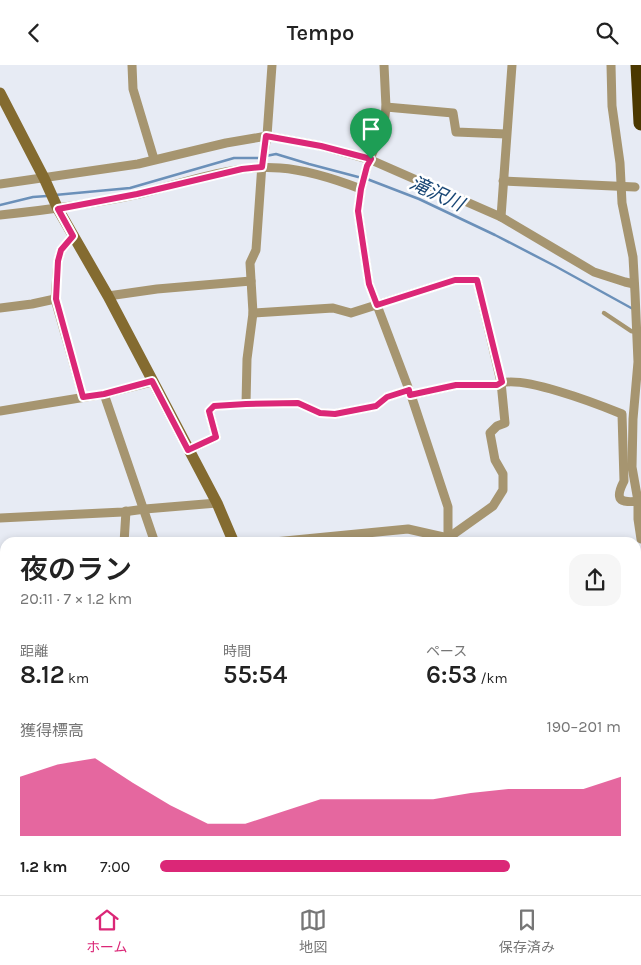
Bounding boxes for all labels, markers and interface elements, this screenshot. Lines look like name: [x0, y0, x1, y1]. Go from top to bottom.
icon: back: [20, 19, 48, 47]
icon: search: [593, 19, 621, 47]
text: Tempo: [287, 20, 354, 46]
pin: [350, 108, 392, 159]
icon: arrive: [357, 115, 385, 143]
water label: 滝沢川: [406, 172, 469, 217]
text: 夜のラン: [20, 553, 132, 586]
button: share: [569, 554, 621, 606]
text: 20:11 · 7 × 1.2 km: [20, 589, 132, 608]
text: 距離: [20, 643, 48, 660]
text: 時間: [223, 643, 251, 660]
text: ペース: [426, 643, 467, 660]
text: 8.12: [20, 660, 65, 689]
text: 55:54: [223, 660, 287, 689]
text: 6:53: [426, 660, 477, 689]
text: km: [65, 670, 89, 687]
text: /km: [477, 670, 508, 687]
text: 190–201 m: [547, 717, 621, 736]
text: 獲得標高: [20, 721, 84, 740]
text: 1.2 km: [20, 857, 68, 876]
text: 7:00: [100, 857, 130, 876]
tab: ホーム: [86, 906, 127, 956]
tab: 地図: [299, 906, 327, 956]
tab: 保存済み: [499, 906, 555, 956]

